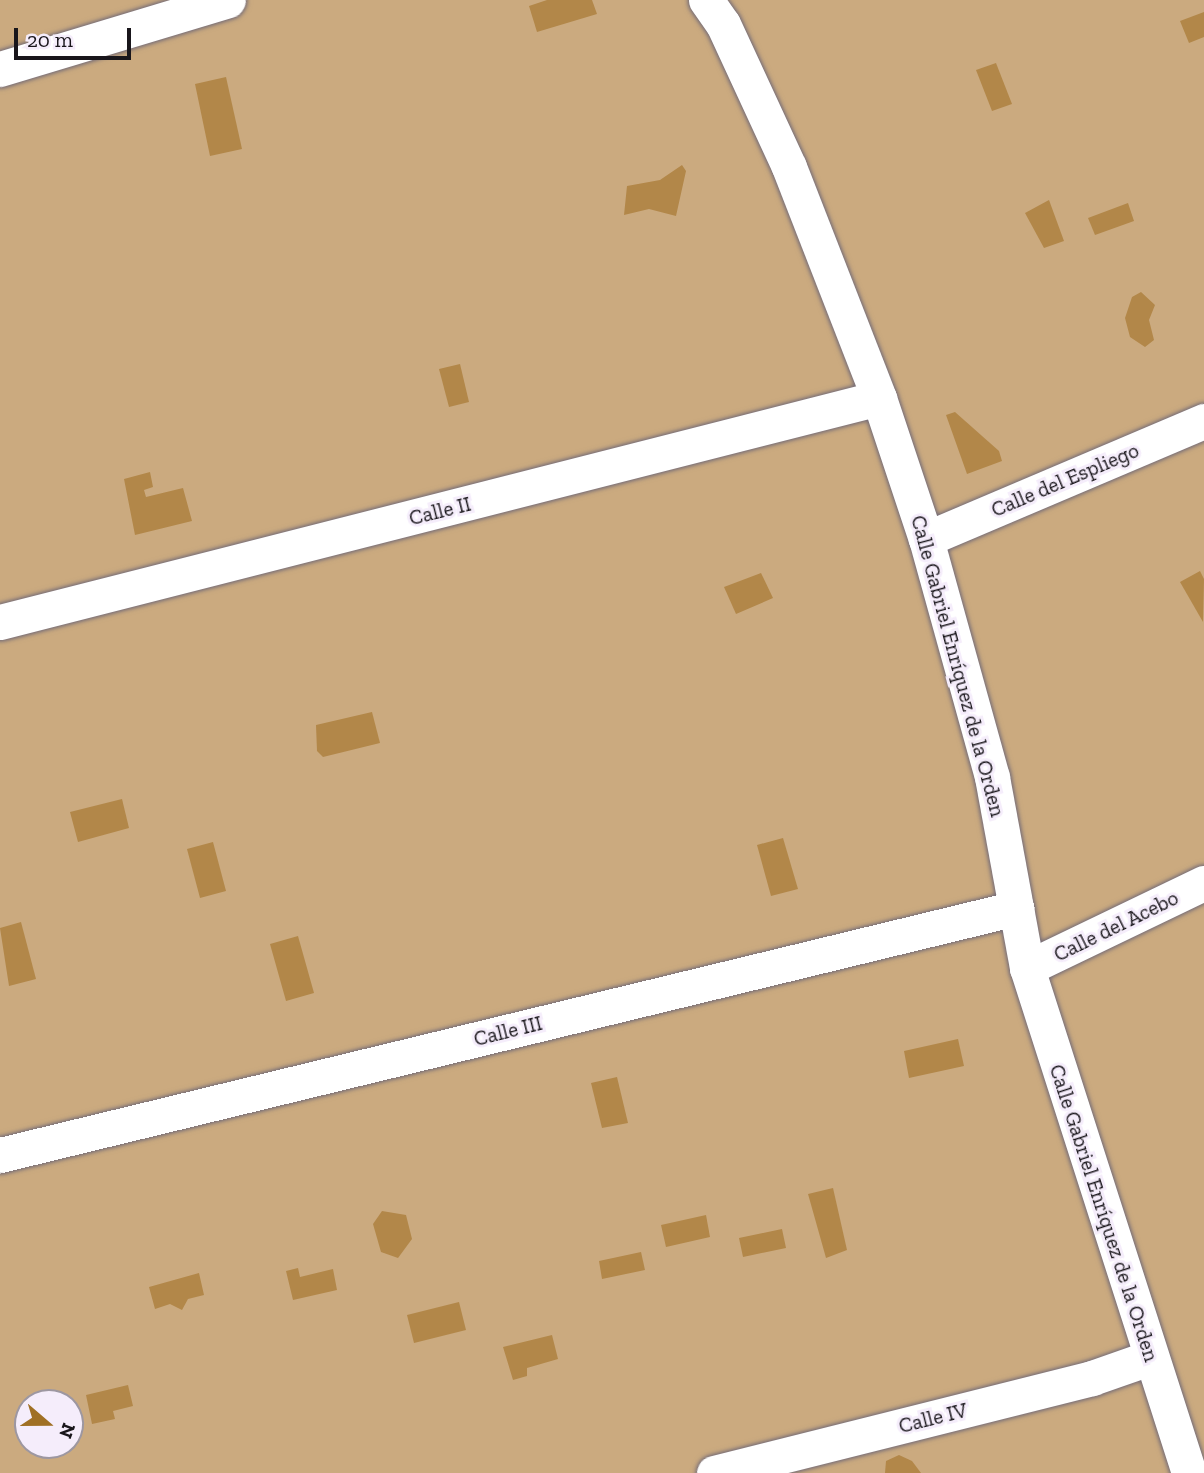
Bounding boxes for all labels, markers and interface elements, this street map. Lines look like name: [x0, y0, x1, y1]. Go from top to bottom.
scale bar: [18, 14, 135, 58]
text: 20 m: [27, 27, 73, 52]
street label: Calle del Espliego: [987, 438, 1143, 522]
street label: Calle II: [406, 491, 474, 531]
street label: Calle Gabriel Enríquez de la Orden: [906, 513, 1010, 819]
street label: Calle del Acebo: [1049, 885, 1183, 967]
street label: Calle III: [471, 1010, 545, 1052]
street label: Calle Gabriel Enríquez de la Orden: [1044, 1061, 1164, 1365]
north arrow: [14, 1389, 84, 1459]
street label: Calle IV: [896, 1397, 970, 1439]
text: N: [54, 1420, 81, 1441]

